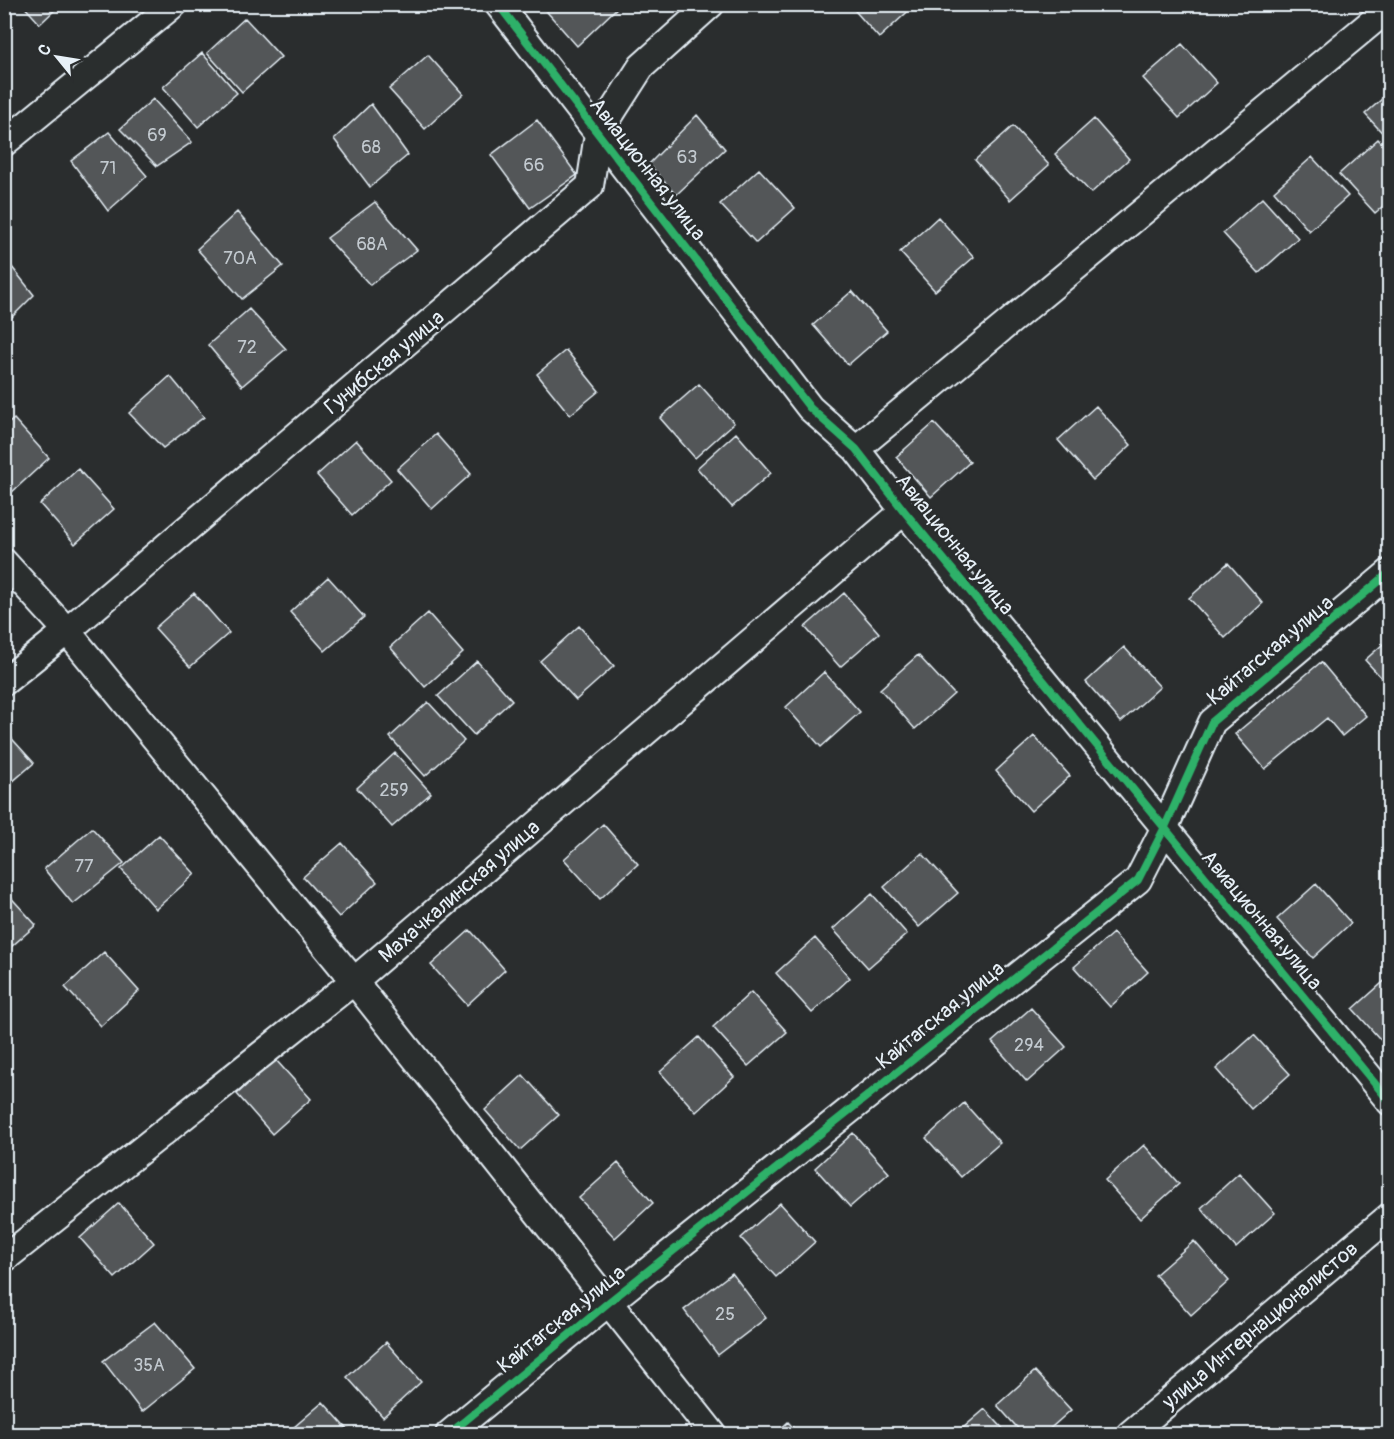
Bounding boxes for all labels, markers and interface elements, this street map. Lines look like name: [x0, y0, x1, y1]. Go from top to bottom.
north arrow: [27, 27, 87, 87]
text: С: [34, 41, 56, 59]
street label: Авиационная улица: [583, 92, 712, 246]
house number: 69: [147, 124, 167, 147]
house number: 68: [361, 136, 381, 159]
house number: 63: [677, 146, 697, 169]
house number: 66: [524, 154, 544, 177]
house number: 71: [100, 157, 116, 180]
house number: 68А: [356, 233, 388, 256]
house number: 70А: [223, 247, 257, 270]
street label: Гунибская улица: [319, 304, 450, 421]
house number: 72: [237, 336, 257, 359]
street label: Авиационная улица: [889, 468, 1020, 621]
street label: Кайтагская улица: [1201, 589, 1339, 711]
house number: 259: [379, 779, 409, 802]
street label: Махачкалинская улица: [373, 814, 546, 969]
street label: Авиационная улица: [1195, 845, 1328, 996]
house number: 77: [74, 855, 94, 878]
street label: Кайтагская улица: [871, 955, 1010, 1075]
house number: 294: [1014, 1034, 1044, 1057]
street label: улица Интернационалистов: [1156, 1235, 1364, 1416]
street label: Кайтагская улица: [492, 1259, 631, 1379]
house number: 25: [715, 1303, 735, 1326]
house number: 35А: [133, 1354, 165, 1377]

